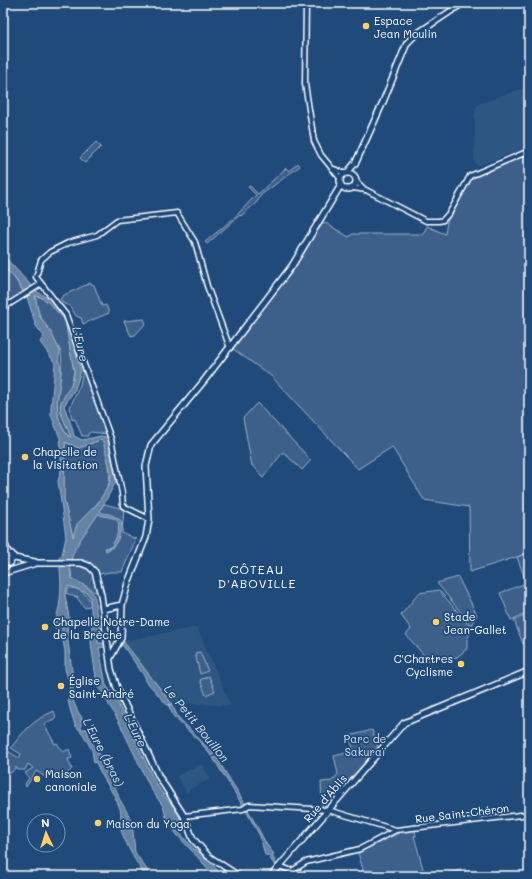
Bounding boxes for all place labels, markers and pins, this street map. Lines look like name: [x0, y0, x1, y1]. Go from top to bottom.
place label: Espace Jean Moulin: [374, 13, 437, 41]
marker: Espace Jean Moulin: [361, 21, 371, 31]
place label: Chapelle de la Visitation: [33, 444, 98, 472]
marker: Chapelle de la Visitation: [20, 452, 30, 462]
place label: Stade Jean-Gallet: [444, 609, 507, 637]
place label: Chapelle Notre-Dame de la Brèche: [53, 614, 170, 642]
marker: Stade Jean-Gallet: [431, 617, 441, 627]
marker: Chapelle Notre-Dame de la Brèche: [40, 622, 50, 632]
place label: C'Chartres Cyclisme: [394, 651, 453, 679]
marker: C'Chartres Cyclisme: [456, 659, 466, 669]
place label: Église Saint-André: [69, 673, 134, 701]
marker: Église Saint-André: [56, 681, 66, 691]
place label: Maison canoniale: [45, 766, 97, 794]
marker: Maison canoniale: [32, 774, 42, 784]
place label: Maison du Yoga: [106, 816, 190, 831]
marker: Maison du Yoga: [93, 818, 103, 828]

